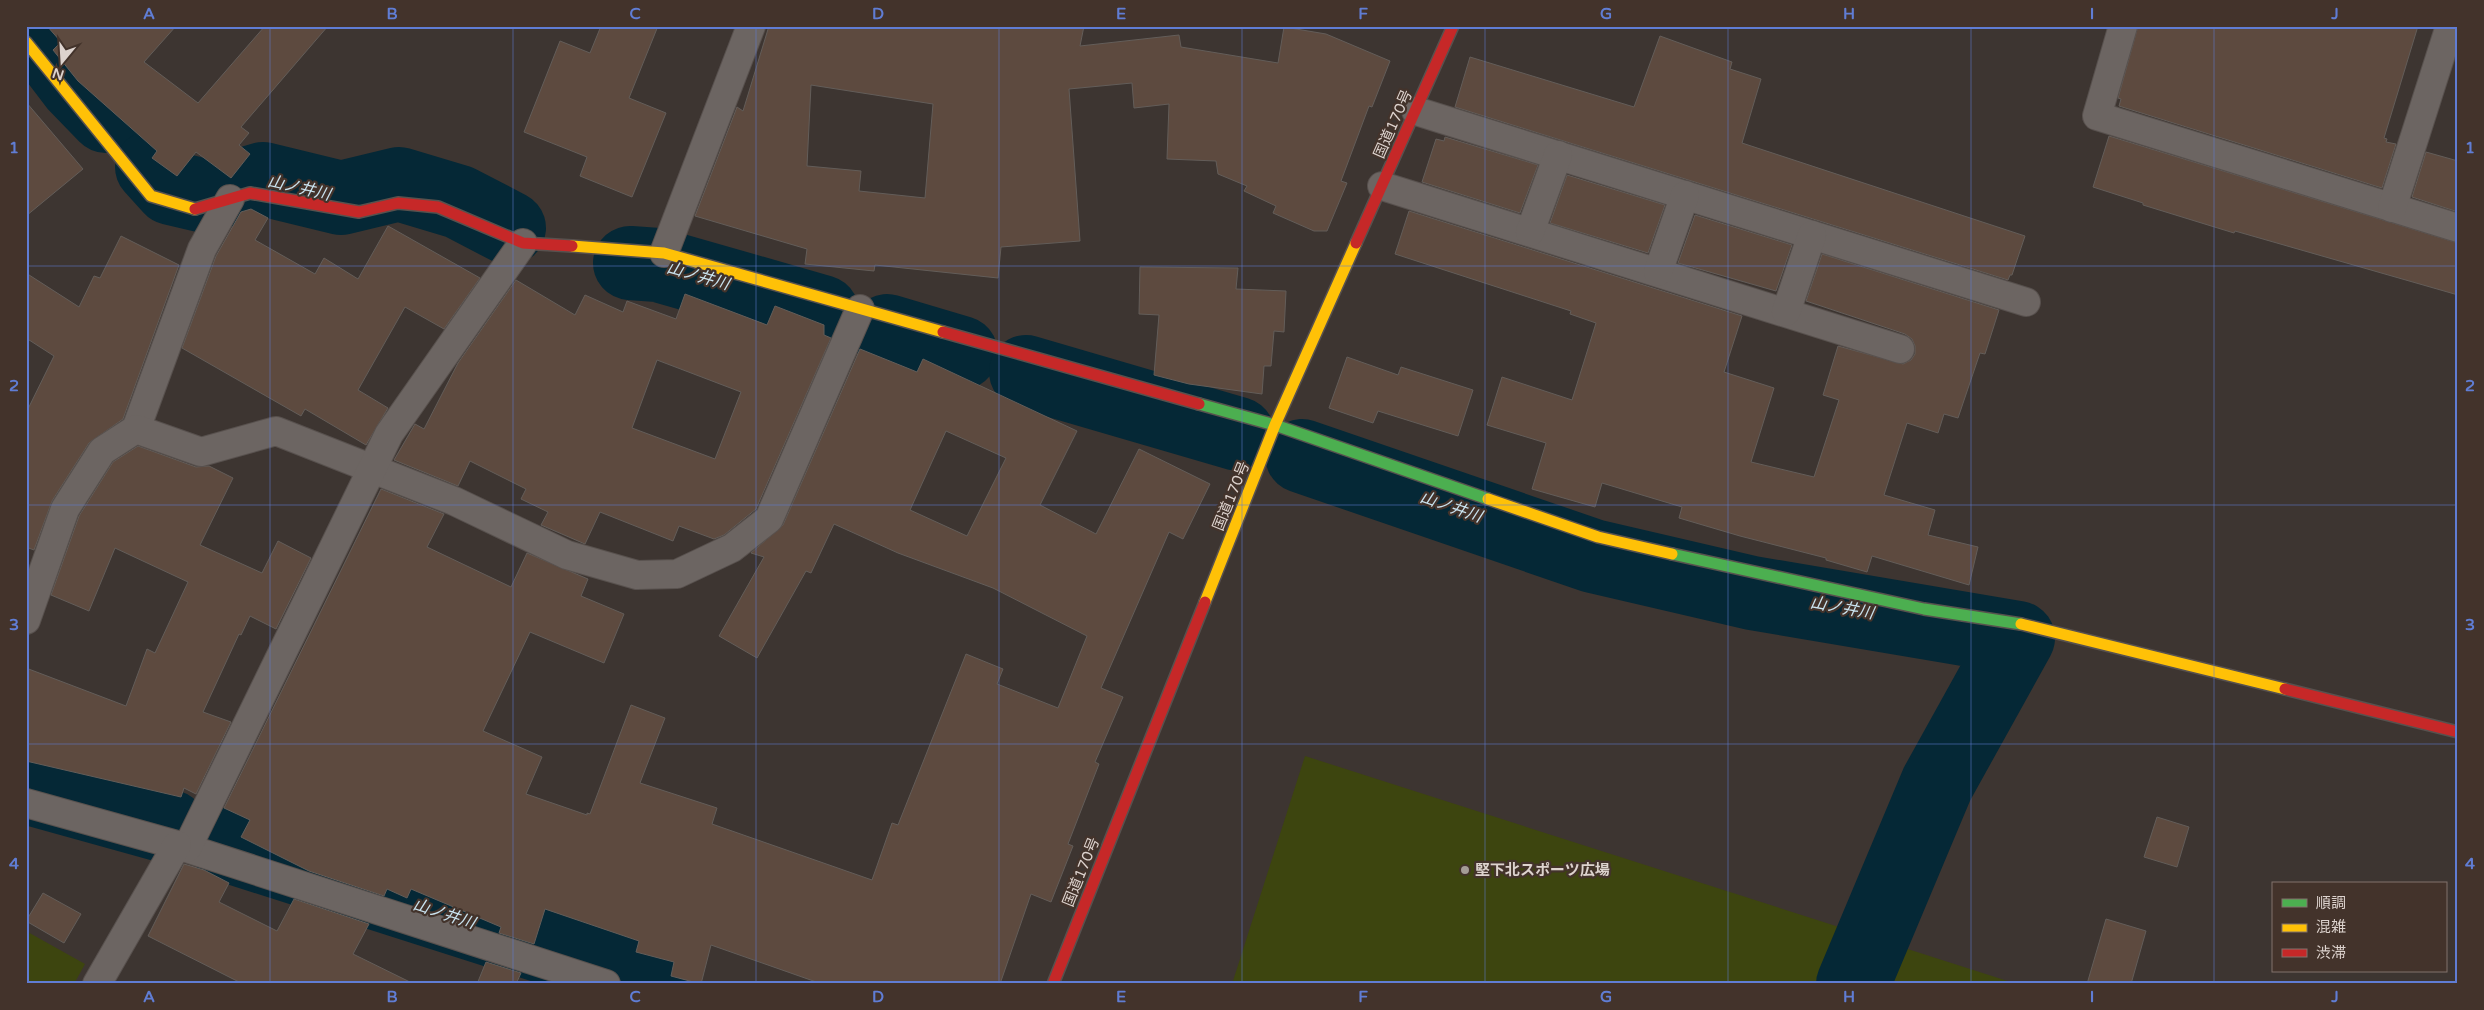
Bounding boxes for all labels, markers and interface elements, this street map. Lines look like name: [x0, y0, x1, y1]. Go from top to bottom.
text: A: [143, 4, 155, 24]
text: B: [386, 4, 398, 24]
text: C: [629, 4, 641, 24]
text: D: [872, 4, 884, 24]
text: E: [1116, 4, 1126, 24]
text: F: [1358, 4, 1368, 24]
text: G: [1600, 4, 1612, 24]
text: H: [1843, 4, 1855, 24]
text: I: [2090, 4, 2094, 24]
text: J: [2330, 4, 2339, 24]
north arrow: [38, 38, 88, 88]
text: N: [50, 64, 66, 84]
street label: 国道170号: [1370, 87, 1416, 161]
text: 1: [9, 138, 19, 158]
text: 1: [2465, 138, 2475, 158]
water label: 山ノ井川: [266, 171, 334, 205]
water label: 山ノ井川: [664, 258, 733, 295]
text: 2: [9, 376, 19, 396]
text: 2: [2465, 376, 2475, 396]
street label: 国道170号: [1209, 459, 1253, 533]
water label: 山ノ井川: [1417, 487, 1486, 528]
water label: 山ノ井川: [1809, 593, 1877, 624]
text: 3: [9, 615, 19, 635]
text: 3: [2465, 615, 2475, 635]
street label: 国道170号: [1059, 835, 1103, 909]
text: 4: [9, 854, 19, 874]
text: 4: [2465, 854, 2475, 874]
place label: 堅下北スポーツ広場: [1475, 861, 1610, 879]
marker: 堅下北スポーツ広場: [1459, 864, 1471, 876]
legend: [2272, 882, 2446, 972]
text: 順調: [2316, 894, 2346, 912]
water label: 山ノ井川: [410, 895, 479, 934]
text: 混雑: [2316, 918, 2346, 936]
text: 渋滞: [2316, 944, 2346, 962]
text: A: [143, 987, 155, 1007]
text: B: [386, 987, 398, 1007]
text: C: [629, 987, 641, 1007]
text: D: [872, 987, 884, 1007]
text: E: [1116, 987, 1126, 1007]
text: F: [1358, 987, 1368, 1007]
text: G: [1600, 987, 1612, 1007]
text: H: [1843, 987, 1855, 1007]
text: I: [2090, 987, 2094, 1007]
text: J: [2330, 987, 2339, 1007]

